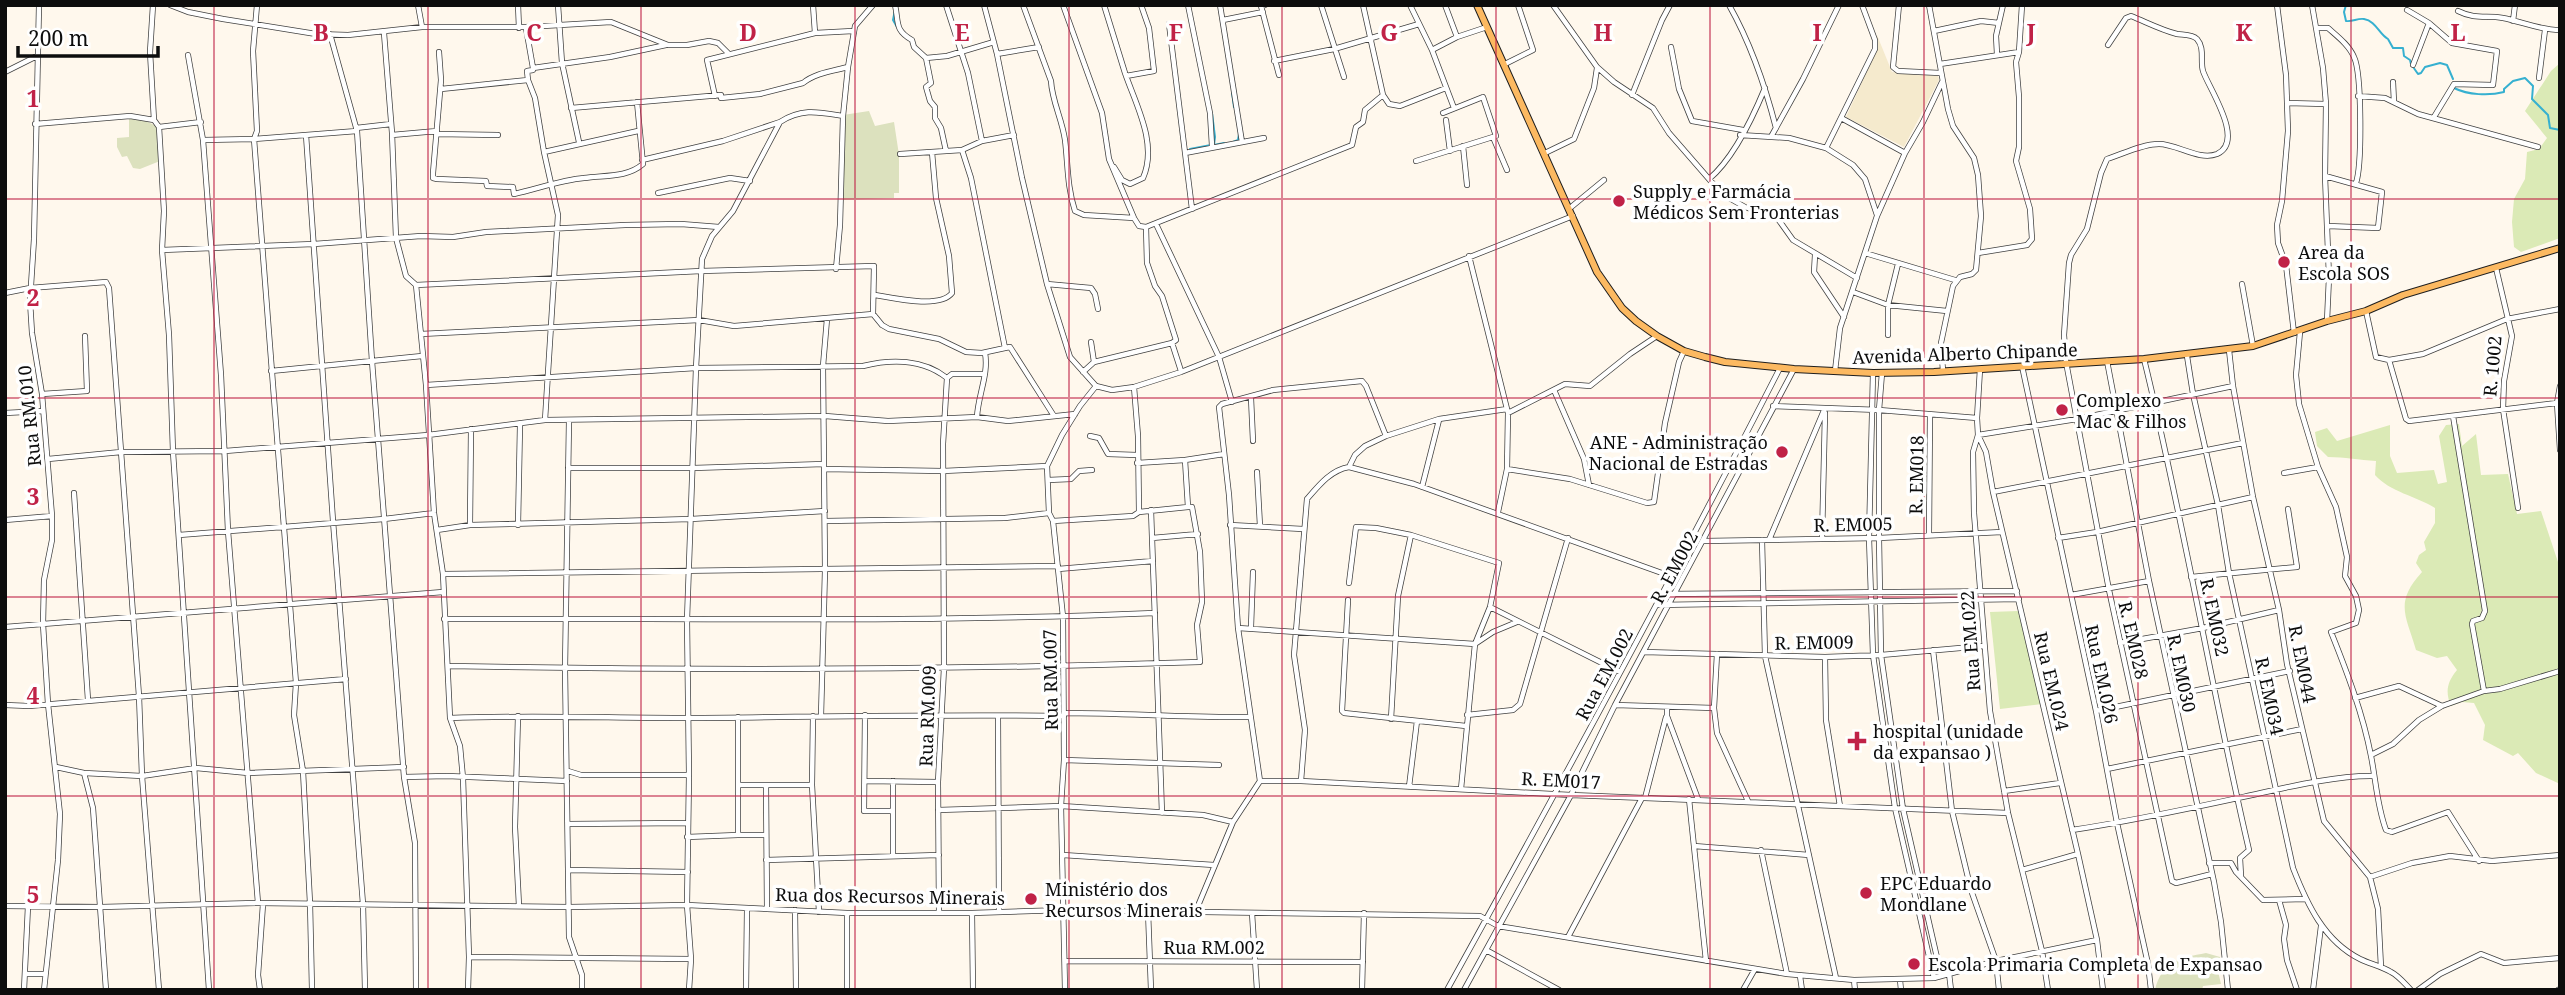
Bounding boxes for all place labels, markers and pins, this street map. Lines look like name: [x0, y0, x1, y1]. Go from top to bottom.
place label: Supply e Farmácia Médicos Sem Fronterias: [1633, 179, 1839, 224]
marker: Supply e Farmácia Médicos Sem Fronterias: [1611, 193, 1627, 209]
place label: Area da Escola SOS: [2298, 240, 2390, 285]
marker: Area da Escola SOS: [2276, 254, 2292, 270]
place label: Complexo Mac & Filhos: [2076, 388, 2186, 433]
marker: Complexo Mac & Filhos: [2054, 402, 2070, 418]
place label: ANE - Administração Nacional de Estradas: [1589, 430, 1768, 475]
marker: ANE - Administração Nacional de Estradas: [1774, 444, 1790, 460]
place label: hospital (unidade da expansao ): [1873, 719, 2023, 764]
marker: hospital (unidade da expansao ): [1847, 731, 1867, 751]
place label: EPC Eduardo Mondlane: [1880, 871, 1992, 916]
place label: Ministério dos Recursos Minerais: [1045, 877, 1203, 922]
marker: EPC Eduardo Mondlane: [1858, 885, 1874, 901]
marker: Ministério dos Recursos Minerais: [1023, 891, 1039, 907]
place label: Escola Primaria Completa de Expansao: [1928, 952, 2263, 976]
marker: Escola Primaria Completa de Expansao: [1906, 956, 1922, 972]

